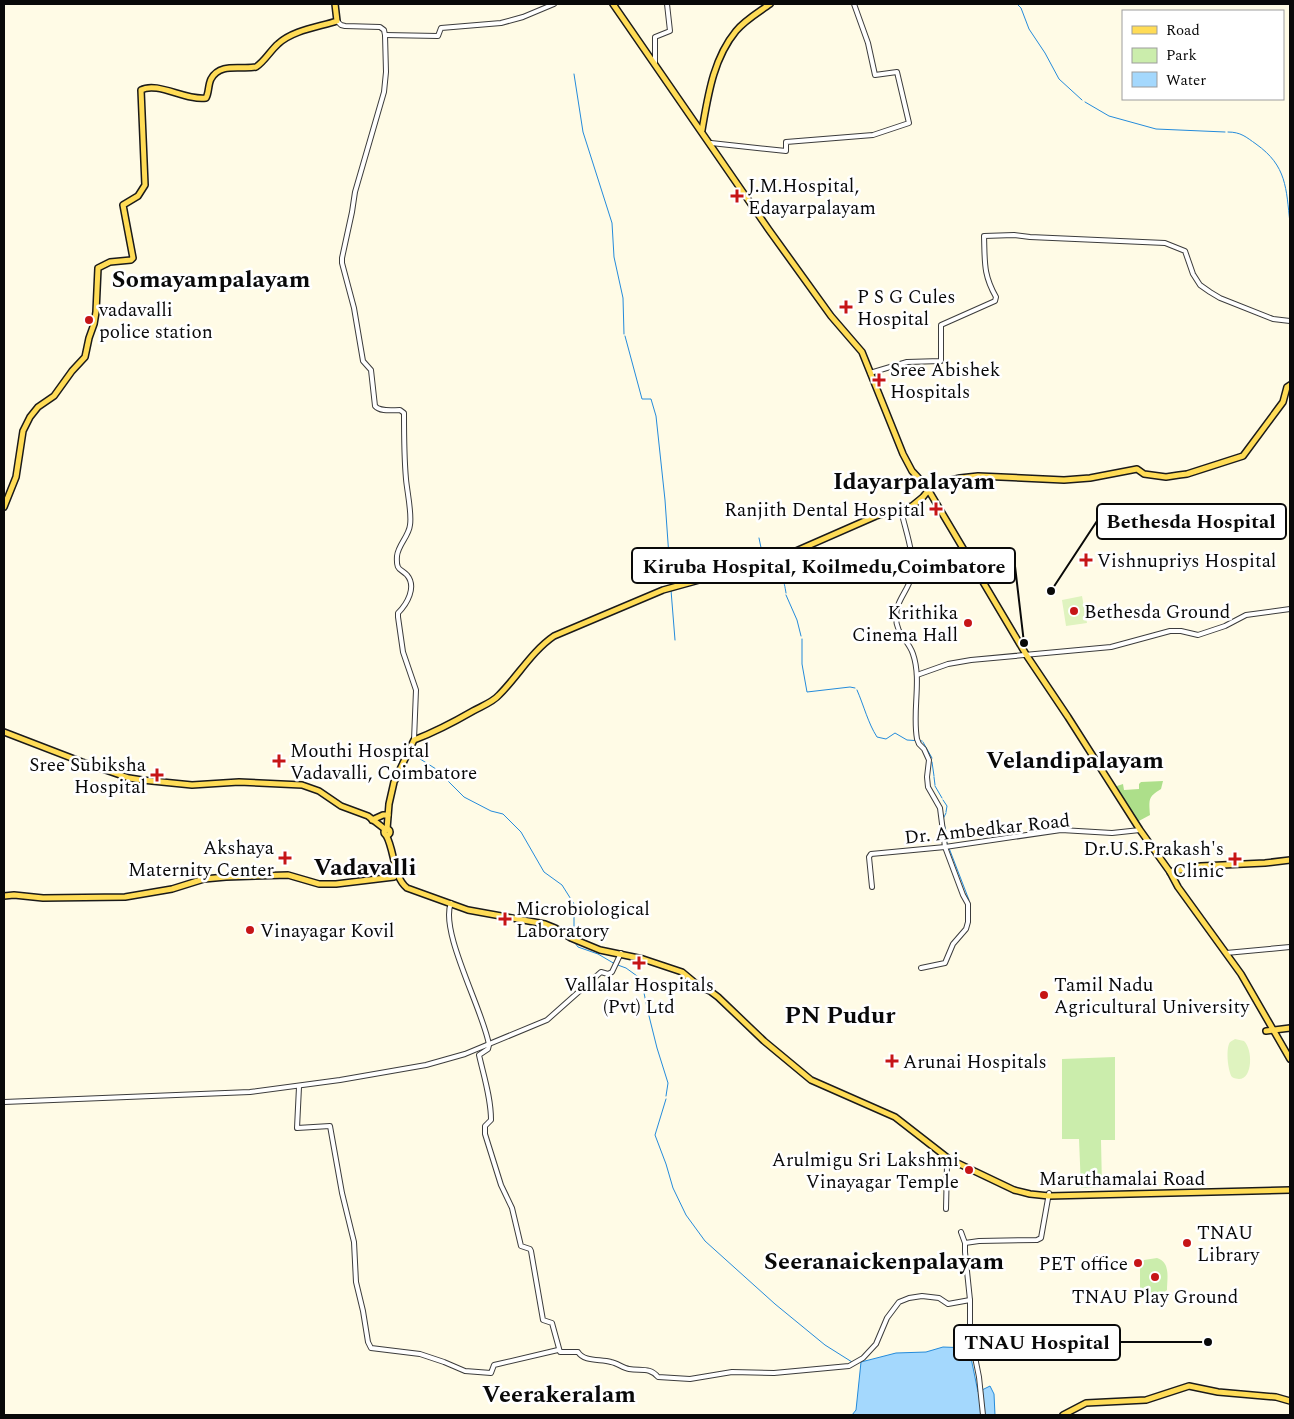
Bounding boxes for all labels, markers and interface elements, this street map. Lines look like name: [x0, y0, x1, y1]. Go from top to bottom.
legend: [1122, 10, 1284, 100]
text: Road: [1166, 19, 1200, 42]
text: Park: [1166, 44, 1197, 67]
text: Water: [1166, 69, 1206, 92]
place label: J.M.Hospital, Edayarpalayam: [748, 172, 876, 223]
marker: J.M.Hospital, Edayarpalayam: [730, 189, 744, 203]
district label: Somayampalayam: [112, 262, 311, 298]
place label: P S G Cules Hospital: [857, 283, 956, 334]
place label: vadavalli police station: [98, 296, 213, 347]
marker: P S G Cules Hospital: [839, 300, 853, 314]
marker: vadavalli police station: [83, 314, 95, 326]
place label: Sree Abishek Hospitals: [890, 356, 1001, 407]
marker: Sree Abishek Hospitals: [872, 373, 886, 387]
district label: Idayarpalayam: [833, 464, 995, 500]
place label: Ranjith Dental Hospital: [724, 496, 925, 525]
marker: Ranjith Dental Hospital: [929, 502, 943, 516]
callout: Bethesda Hospital: [1097, 504, 1286, 539]
text: Bethesda Hospital: [1106, 507, 1276, 537]
place label: Vishnupriys Hospital: [1097, 547, 1276, 576]
callout: Kiruba Hospital, Koilmedu,Coimbatore: [632, 548, 1015, 583]
text: Kiruba Hospital, Koilmedu,Coimbatore: [642, 552, 1006, 582]
marker: Vishnupriys Hospital: [1079, 553, 1093, 567]
place label: Bethesda Ground: [1084, 598, 1230, 627]
place label: Krithika Cinema Hall: [852, 599, 959, 650]
marker: Bethesda Ground: [1068, 605, 1080, 617]
marker: Krithika Cinema Hall: [962, 617, 974, 629]
place label: Mouthi Hospital Vadavalli, Coimbatore: [290, 737, 477, 788]
district label: Velandipalayam: [986, 743, 1164, 779]
place label: Sree Subiksha Hospital: [29, 751, 147, 802]
marker: Mouthi Hospital Vadavalli, Coimbatore: [272, 754, 286, 768]
marker: Sree Subiksha Hospital: [150, 768, 164, 782]
street label: Dr. Ambedkar Road: [903, 806, 1071, 853]
place label: Akshaya Maternity Center: [128, 834, 275, 885]
place label: Dr.U.S.Prakash's Clinic: [1084, 835, 1224, 886]
district label: Vadavalli: [314, 850, 416, 886]
marker: Akshaya Maternity Center: [278, 851, 292, 865]
marker: Dr.U.S.Prakash's Clinic: [1228, 852, 1242, 866]
place label: Microbiological Laboratory: [516, 895, 650, 946]
marker: Microbiological Laboratory: [498, 912, 512, 926]
place label: Vinayagar Kovil: [260, 917, 394, 946]
marker: Vinayagar Kovil: [244, 924, 256, 936]
marker: Vallalar Hospitals (Pvt) Ltd: [632, 956, 646, 970]
place label: Vallalar Hospitals (Pvt) Ltd: [564, 971, 714, 1022]
place label: Tamil Nadu Agricultural University: [1054, 971, 1250, 1022]
marker: Tamil Nadu Agricultural University: [1038, 989, 1050, 1001]
district label: PN Pudur: [785, 998, 896, 1034]
place label: Arunai Hospitals: [903, 1048, 1047, 1077]
marker: Arunai Hospitals: [885, 1054, 899, 1068]
place label: Arulmigu Sri Lakshmi Vinayagar Temple: [772, 1146, 959, 1197]
marker: Arulmigu Sri Lakshmi Vinayagar Temple: [963, 1164, 975, 1176]
street label: Maruthamalai Road: [1039, 1165, 1205, 1194]
place label: TNAU Library: [1197, 1219, 1260, 1270]
marker: TNAU Library: [1181, 1237, 1193, 1249]
district label: Seeranaickenpalayam: [764, 1244, 1004, 1280]
place label: PET office: [1038, 1250, 1128, 1279]
marker: PET office: [1132, 1257, 1144, 1269]
marker: TNAU Play Ground: [1149, 1271, 1161, 1283]
place label: TNAU Play Ground: [1072, 1283, 1238, 1312]
callout: TNAU Hospital: [954, 1325, 1120, 1360]
text: TNAU Hospital: [964, 1328, 1110, 1358]
district label: Veerakeralam: [482, 1377, 636, 1413]

